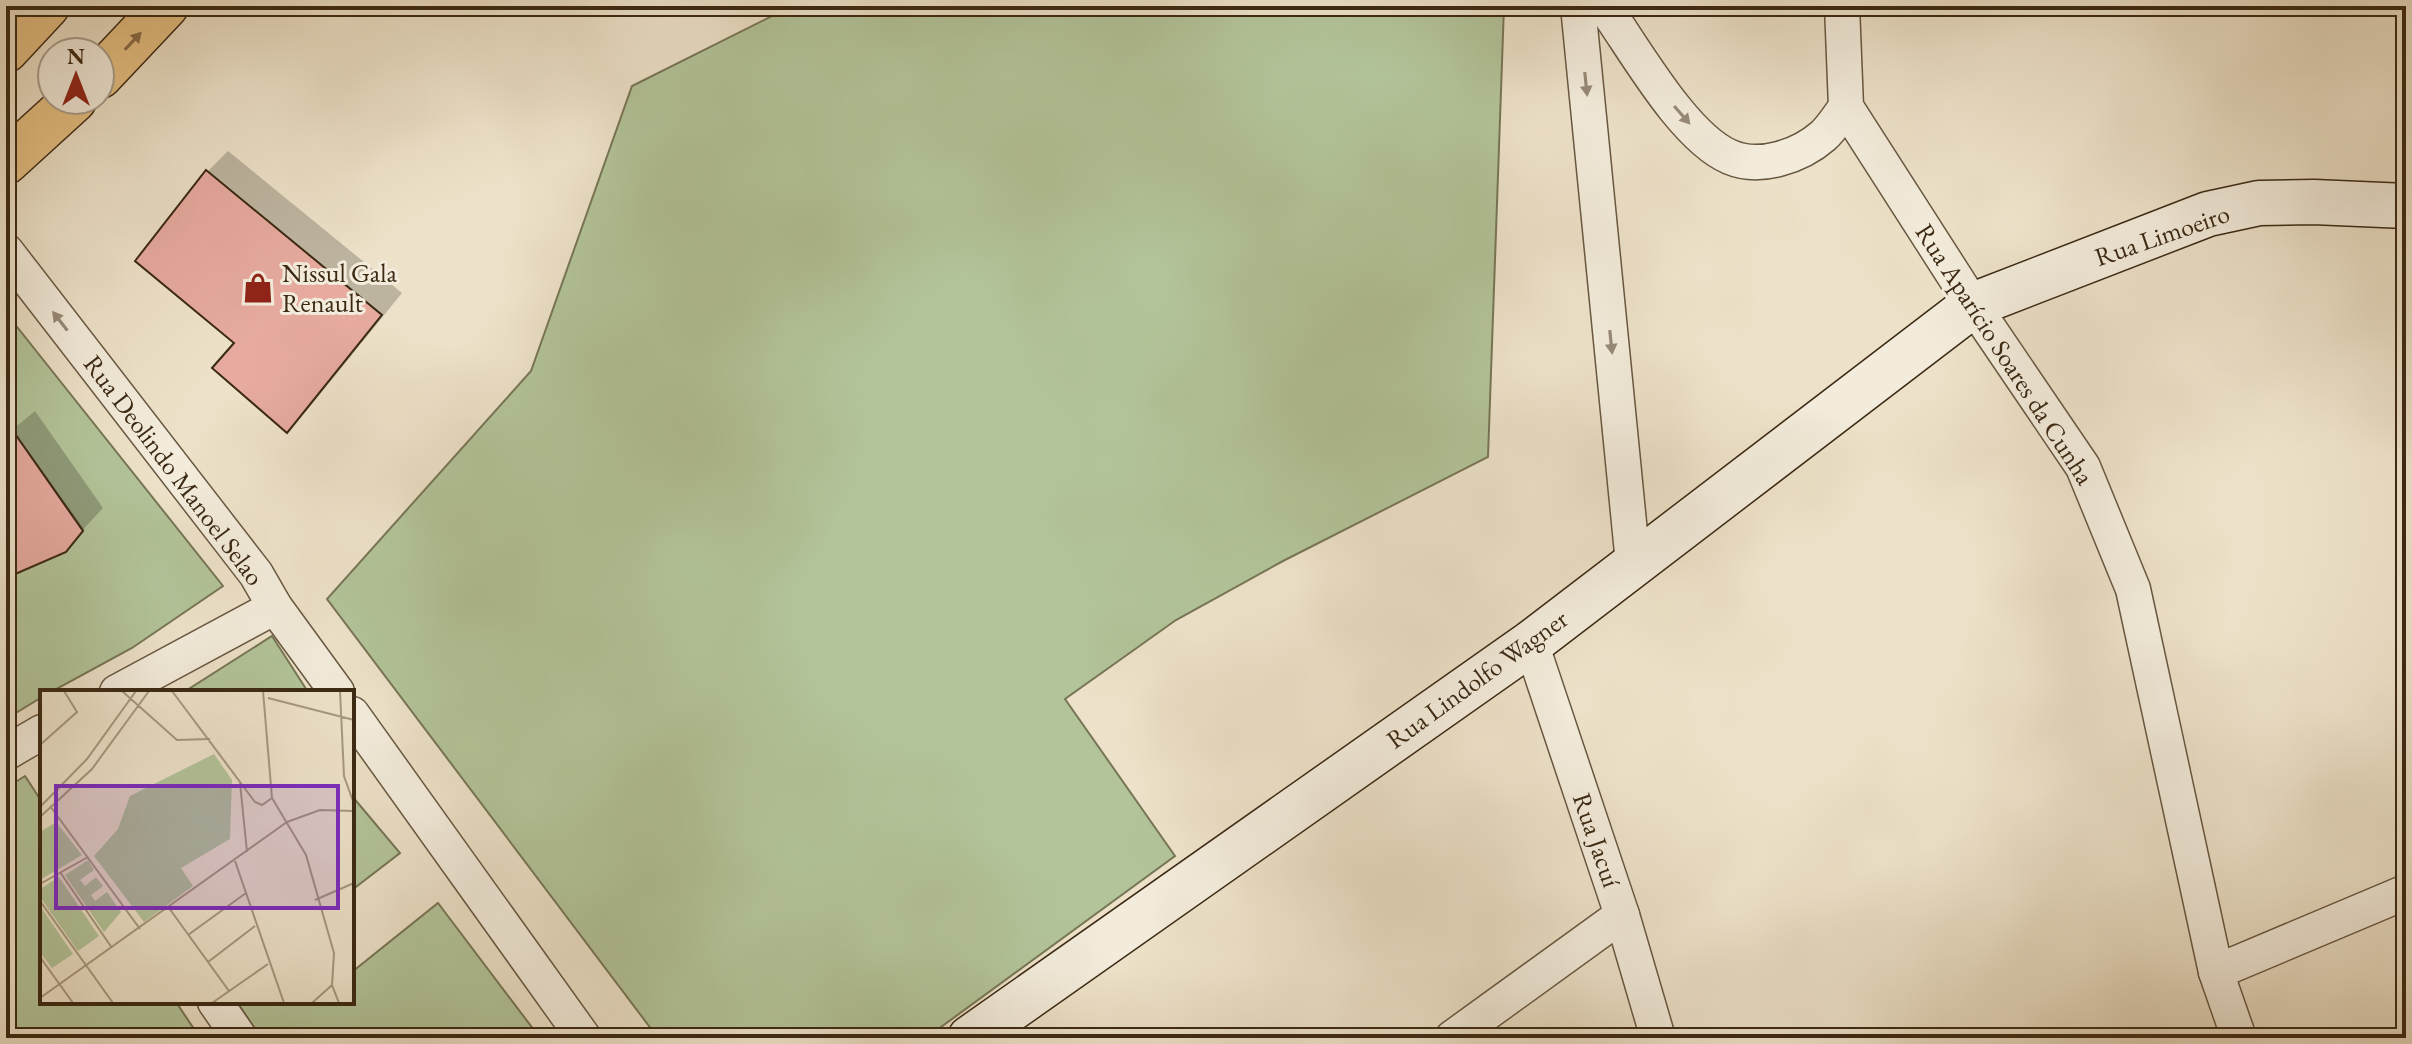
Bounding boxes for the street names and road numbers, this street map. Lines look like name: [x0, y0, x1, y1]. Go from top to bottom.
street label: Rua Limoeiro: [2090, 196, 2234, 274]
street label: Rua Aparício Soares da Cunha: [1908, 217, 2103, 492]
street label: Rua Deolindo Manoel Selao: [76, 348, 272, 592]
street label: Rua Lindolfo Wagner: [1380, 602, 1575, 756]
street label: Rua Jacuí: [1565, 788, 1629, 892]

